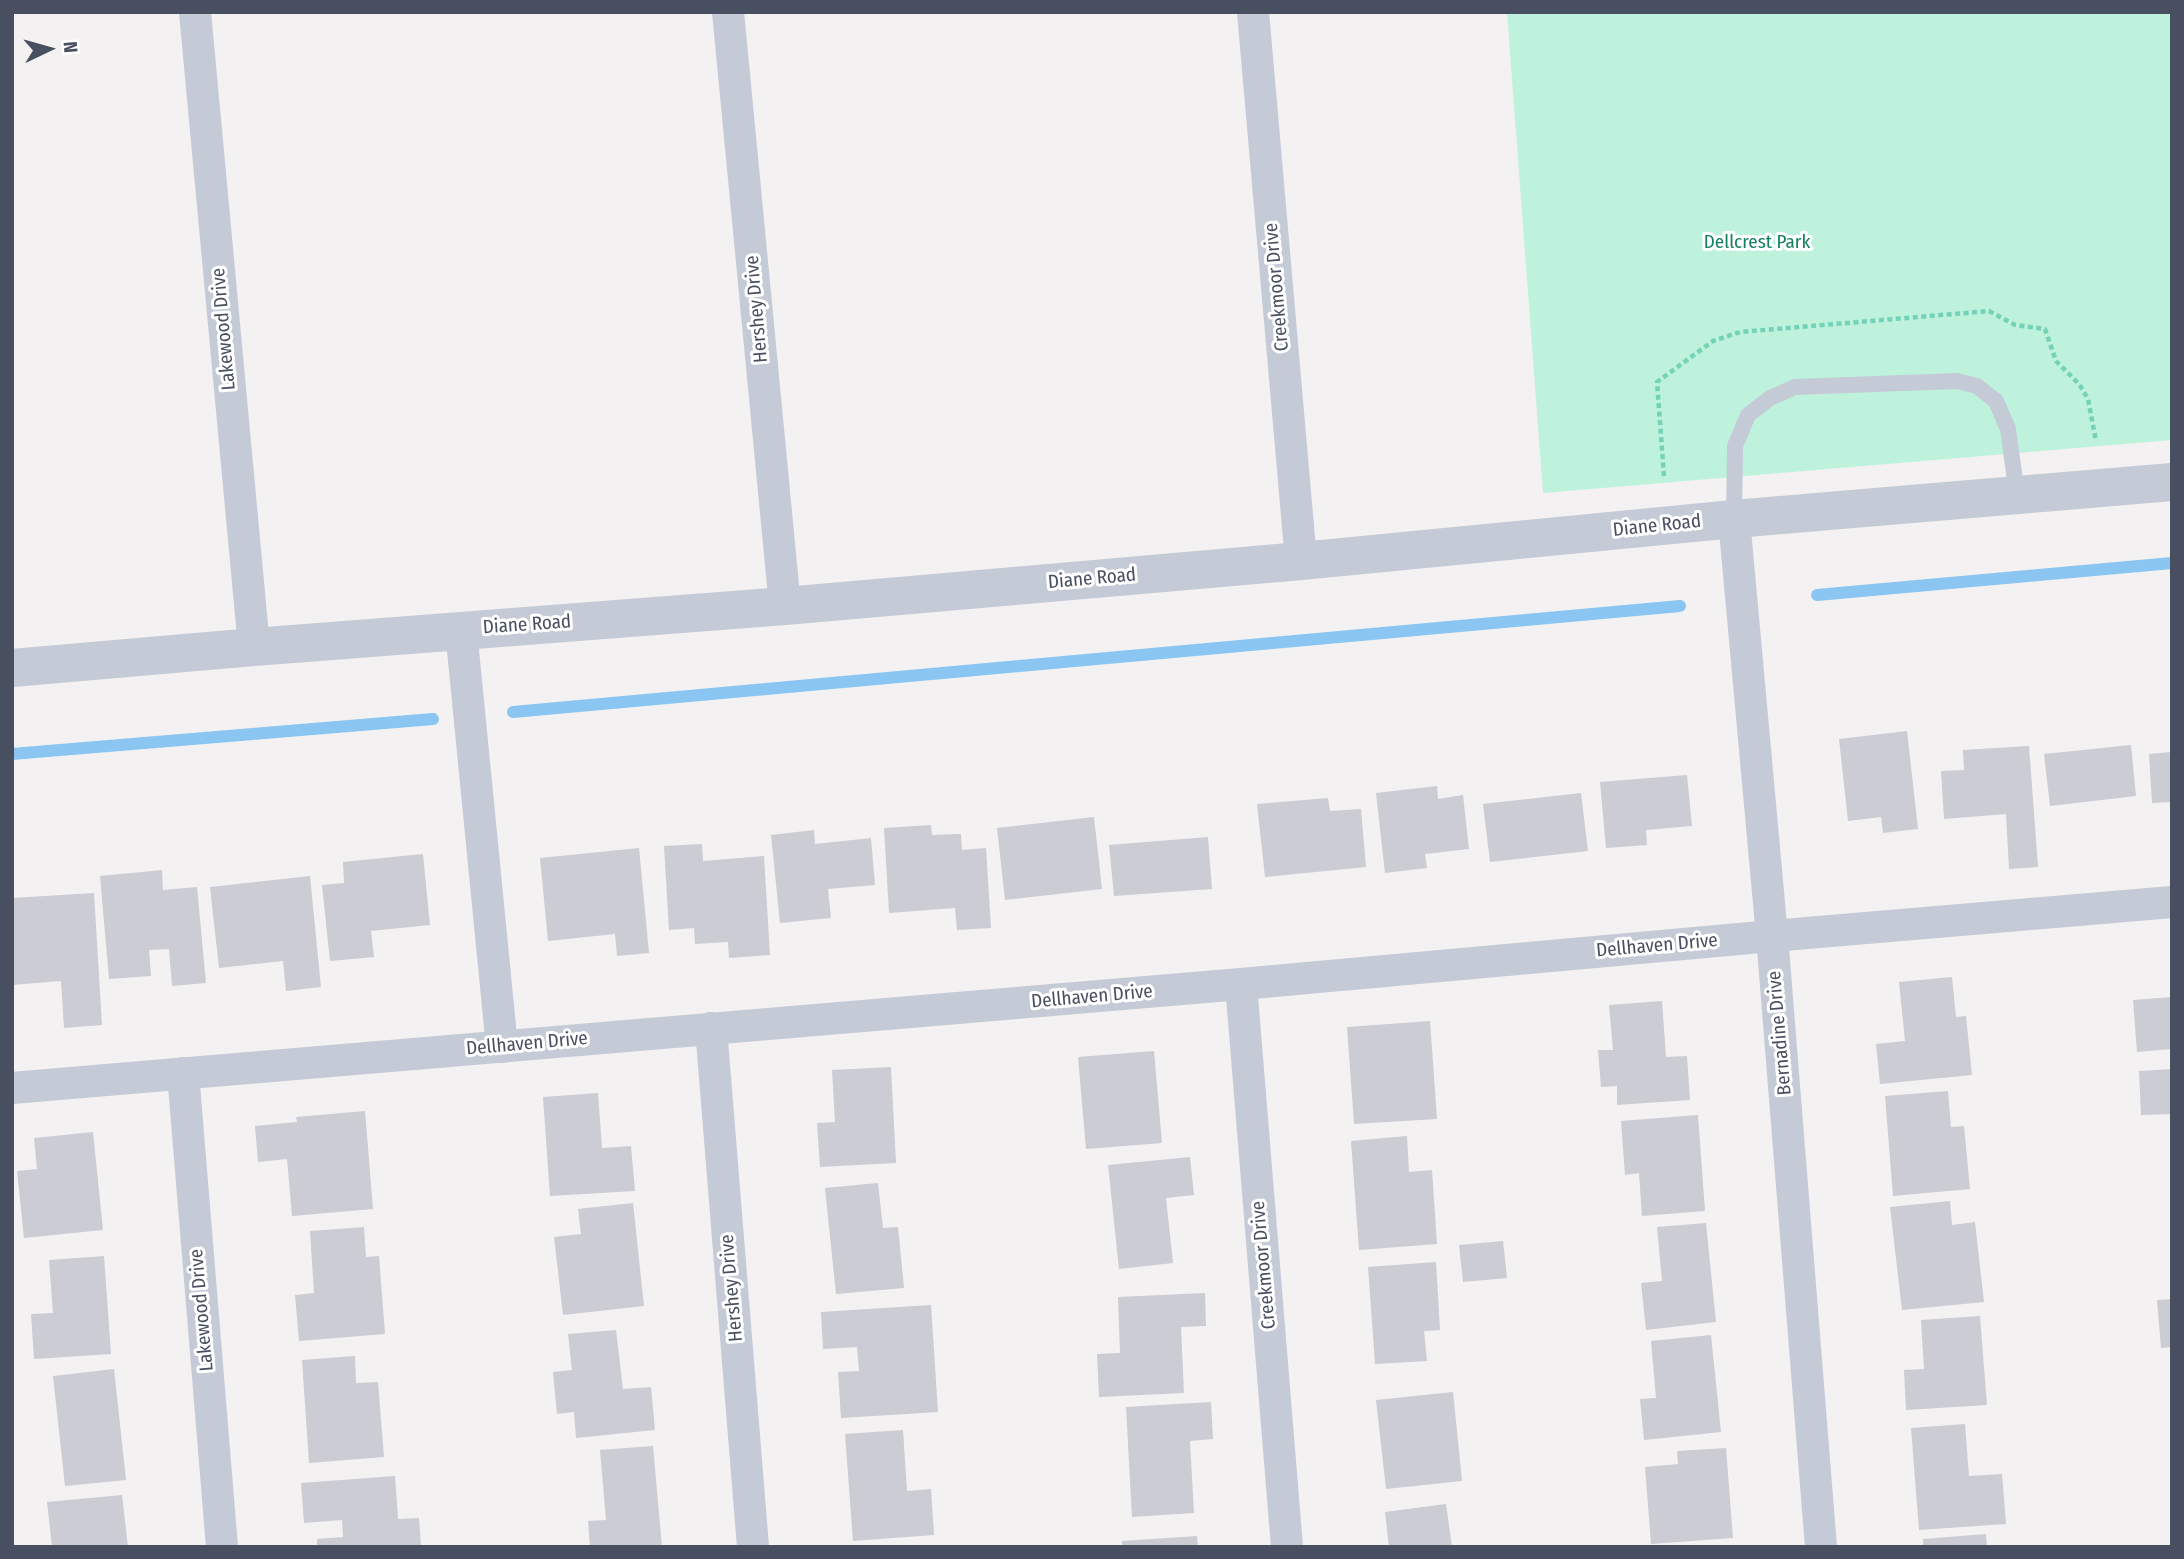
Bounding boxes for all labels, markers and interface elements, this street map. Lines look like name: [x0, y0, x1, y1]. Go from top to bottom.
north arrow: [14, 14, 84, 84]
text: N: [58, 40, 82, 54]
street label: Creekmoor Drive: [1260, 222, 1294, 352]
park label: Dellcrest Park: [1704, 232, 1810, 254]
street label: Hershey Drive: [741, 254, 773, 364]
street label: Lakewood Drive: [207, 267, 241, 391]
street label: Diane Road: [1612, 510, 1702, 542]
street label: Diane Road: [1047, 564, 1137, 594]
street label: Diane Road: [482, 611, 572, 639]
street label: Dellhaven Drive: [1595, 929, 1719, 963]
street label: Bernadine Drive: [1763, 970, 1797, 1096]
street label: Dellhaven Drive: [1030, 980, 1154, 1014]
street label: Dellhaven Drive: [465, 1027, 589, 1061]
street label: Creekmoor Drive: [1247, 1200, 1281, 1330]
street label: Hershey Drive: [716, 1233, 748, 1343]
street label: Lakewood Drive: [185, 1248, 219, 1372]

